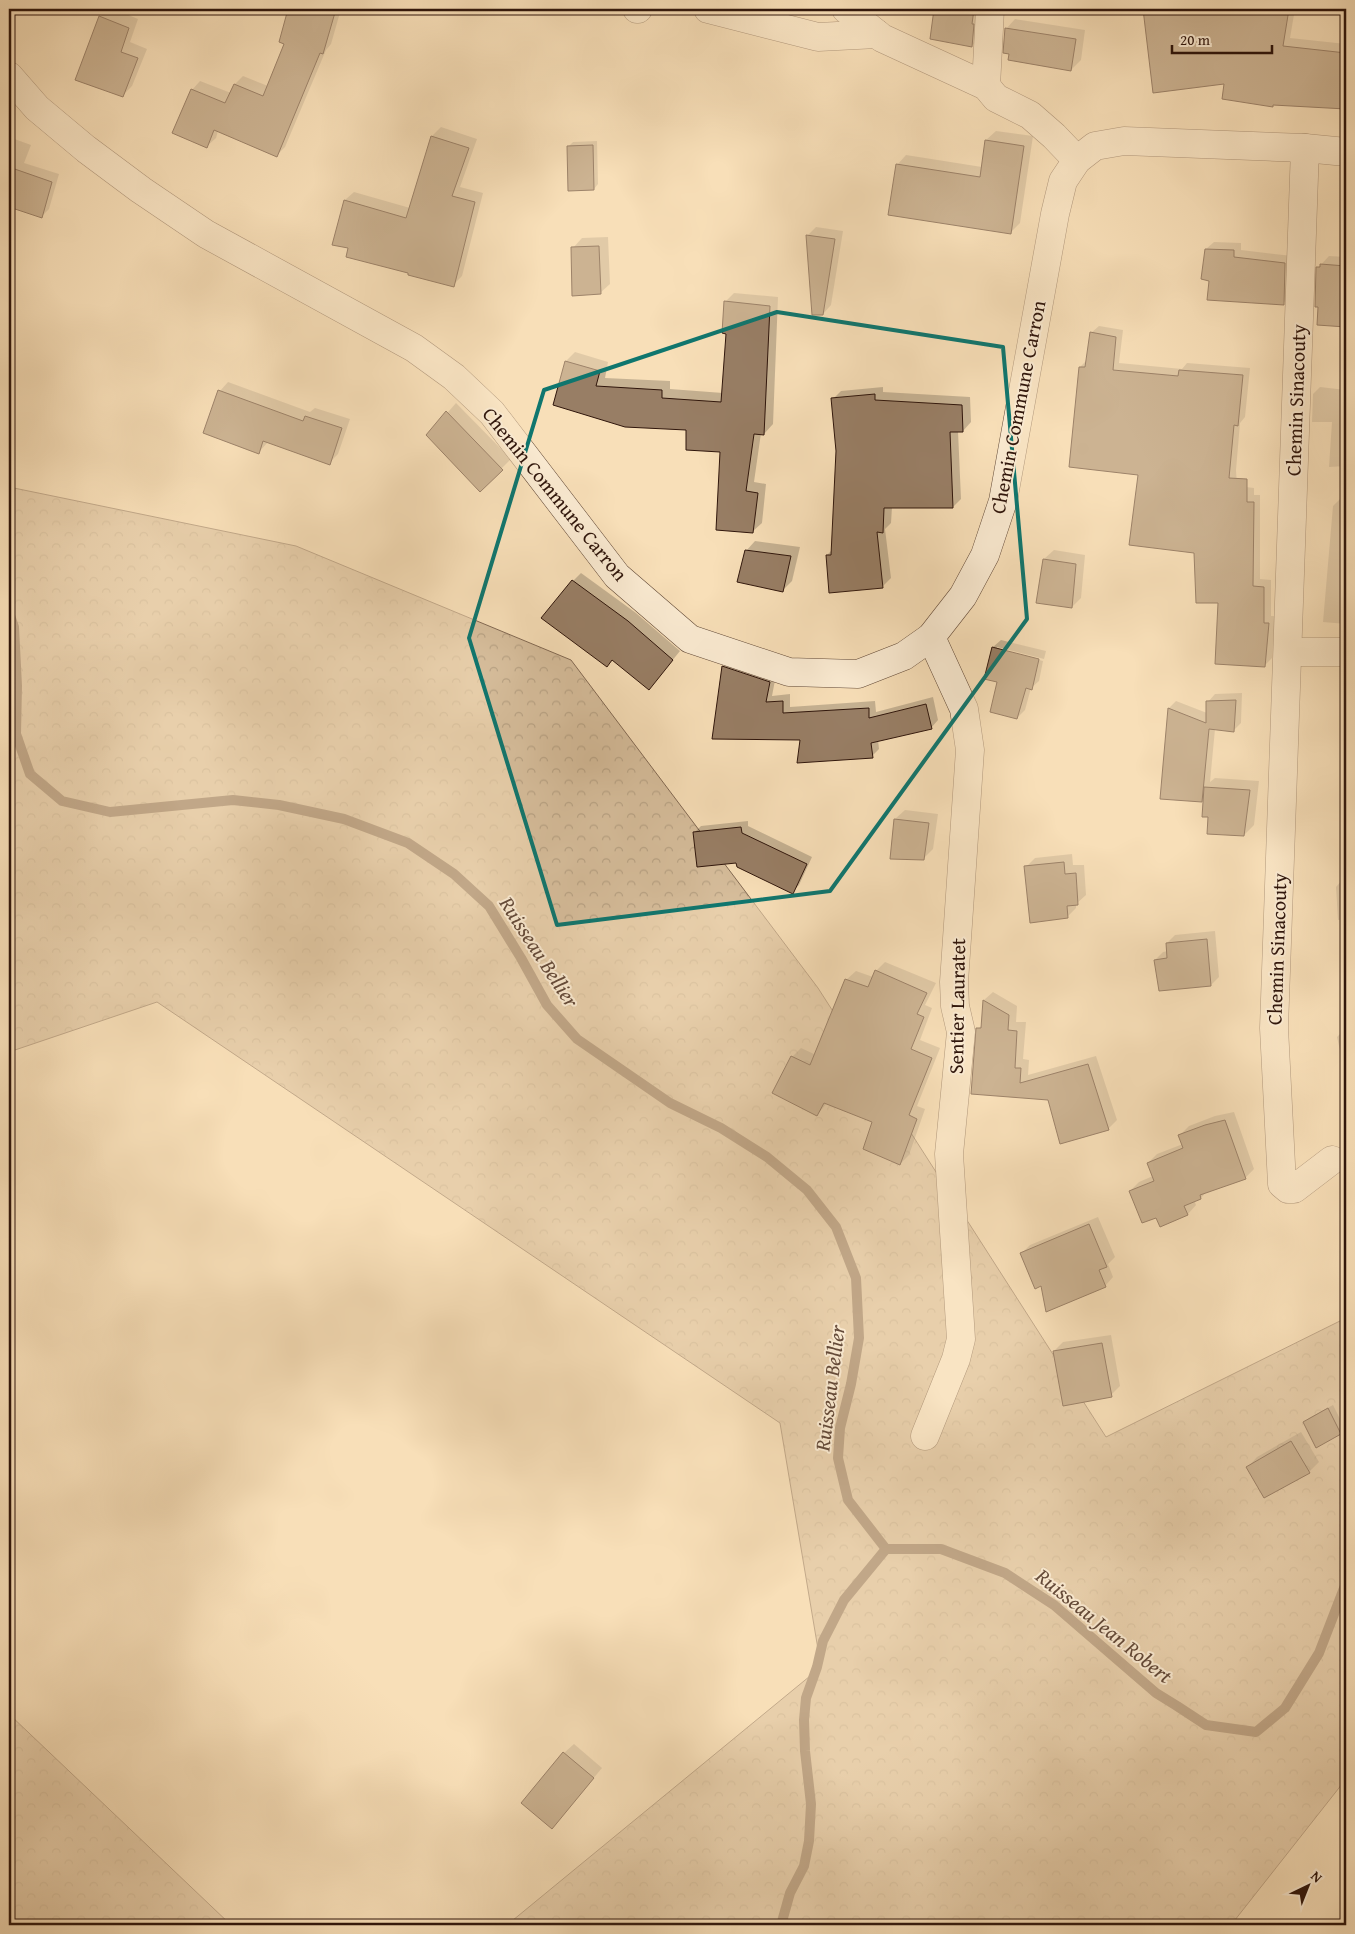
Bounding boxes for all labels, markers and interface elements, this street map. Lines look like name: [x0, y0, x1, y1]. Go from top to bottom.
scale bar: [1172, 22, 1272, 54]
text: 20 m: [1180, 29, 1211, 50]
street label: Chemin Commune Carron: [983, 298, 1052, 516]
street label: Chemin Sinacouty: [1278, 323, 1313, 476]
street label: Chemin Commune Carron: [476, 400, 635, 587]
street label: Chemin Sinacouty: [1259, 872, 1294, 1025]
water label: Ruisseau Bellier: [491, 889, 588, 1014]
street label: Sentier Lauratet: [941, 938, 972, 1074]
water label: Ruisseau Bellier: [806, 1322, 853, 1454]
water label: Ruisseau Jean Robert: [1029, 1560, 1180, 1691]
north arrow: [1282, 1862, 1332, 1912]
text: N: [1307, 1866, 1328, 1887]

